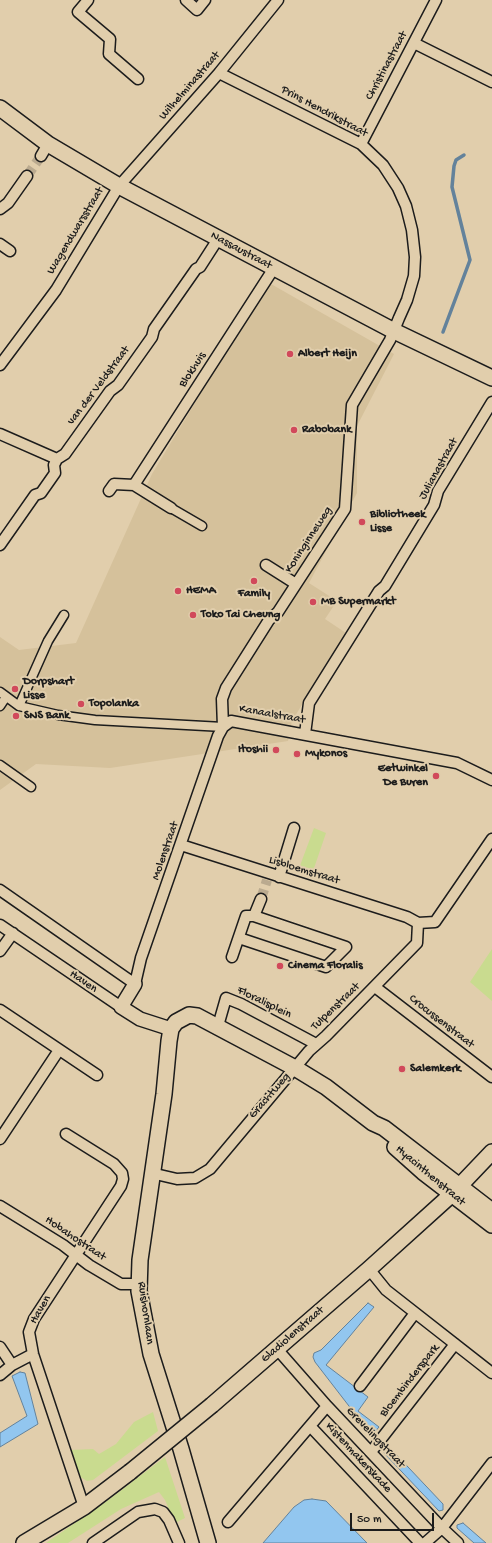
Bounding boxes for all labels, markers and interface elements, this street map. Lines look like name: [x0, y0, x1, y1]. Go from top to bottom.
street label: Christinastraat: [363, 29, 411, 103]
street label: Wilhelminastraat: [156, 49, 224, 123]
street label: Prins Hendrikstraat: [278, 83, 370, 141]
street label: Wagendwarsstraat: [44, 185, 108, 277]
street label: Nassaustraat: [208, 229, 274, 273]
street label: van der Veldstraat: [65, 344, 133, 428]
place label: Albert Heijn: [298, 347, 357, 361]
marker: Albert Heijn: [285, 349, 295, 359]
street label: Blokhuis: [176, 350, 210, 390]
place label: Rabobank: [302, 423, 352, 437]
marker: Rabobank: [289, 425, 299, 435]
street label: Julianastraat: [416, 436, 462, 502]
street label: Koninginneweg: [282, 504, 336, 576]
place label: Bibliotheek Lisse: [370, 508, 426, 536]
marker: Bibliotheek Lisse: [357, 517, 367, 527]
marker: Family: [249, 576, 259, 586]
place label: HEMA: [186, 584, 216, 598]
marker: HEMA: [173, 586, 183, 596]
place label: Family: [238, 587, 270, 601]
place label: MB Supermarkt: [321, 595, 396, 609]
marker: MB Supermarkt: [308, 597, 318, 607]
place label: Toko Tai Cheung: [201, 608, 280, 622]
marker: Toko Tai Cheung: [188, 610, 198, 620]
place label: Dorpshart Lisse: [23, 675, 74, 703]
marker: Dorpshart Lisse: [10, 684, 20, 694]
place label: Topolanka: [89, 697, 139, 711]
marker: Topolanka: [76, 699, 86, 709]
street label: Kanaalstraat: [238, 702, 306, 728]
place label: SNS Bank: [24, 709, 70, 723]
marker: SNS Bank: [11, 711, 21, 721]
place label: Itoshii: [238, 743, 268, 757]
marker: Itoshii: [271, 745, 281, 755]
place label: Mykonos: [305, 747, 347, 761]
marker: Mykonos: [292, 749, 302, 759]
place label: Eetwinkel De Buren: [378, 762, 428, 790]
marker: Eetwinkel De Buren: [431, 771, 441, 781]
street label: Molenstraat: [149, 820, 183, 882]
street label: Lisbloemstraat: [267, 853, 341, 889]
place label: Cinema Floralis: [288, 959, 363, 973]
marker: Cinema Floralis: [275, 961, 285, 971]
street label: Haven: [66, 967, 100, 997]
street label: Tulpenstraat: [309, 980, 363, 1034]
street label: Floralisplein: [234, 984, 294, 1022]
street label: Crocussenstraat: [405, 992, 477, 1052]
place label: Salemkerk: [410, 1062, 461, 1076]
marker: Salemkerk: [397, 1064, 407, 1074]
street label: Grachtweg: [246, 1070, 294, 1122]
street label: Hyacinthenstraat: [392, 1143, 468, 1209]
street label: Hobahostraat: [42, 1213, 108, 1265]
street label: Ruishornlaan: [133, 1281, 157, 1345]
street label: Haven: [27, 1293, 55, 1327]
street label: Gladiolenstraat: [258, 1304, 328, 1366]
street label: Bloembinderspark: [377, 1342, 443, 1420]
street label: Grevelingstraat: [342, 1405, 408, 1471]
street label: Kistenmakerskade: [322, 1420, 394, 1496]
scale bar: [352, 1505, 436, 1531]
text: 50 m: [357, 1513, 382, 1527]

